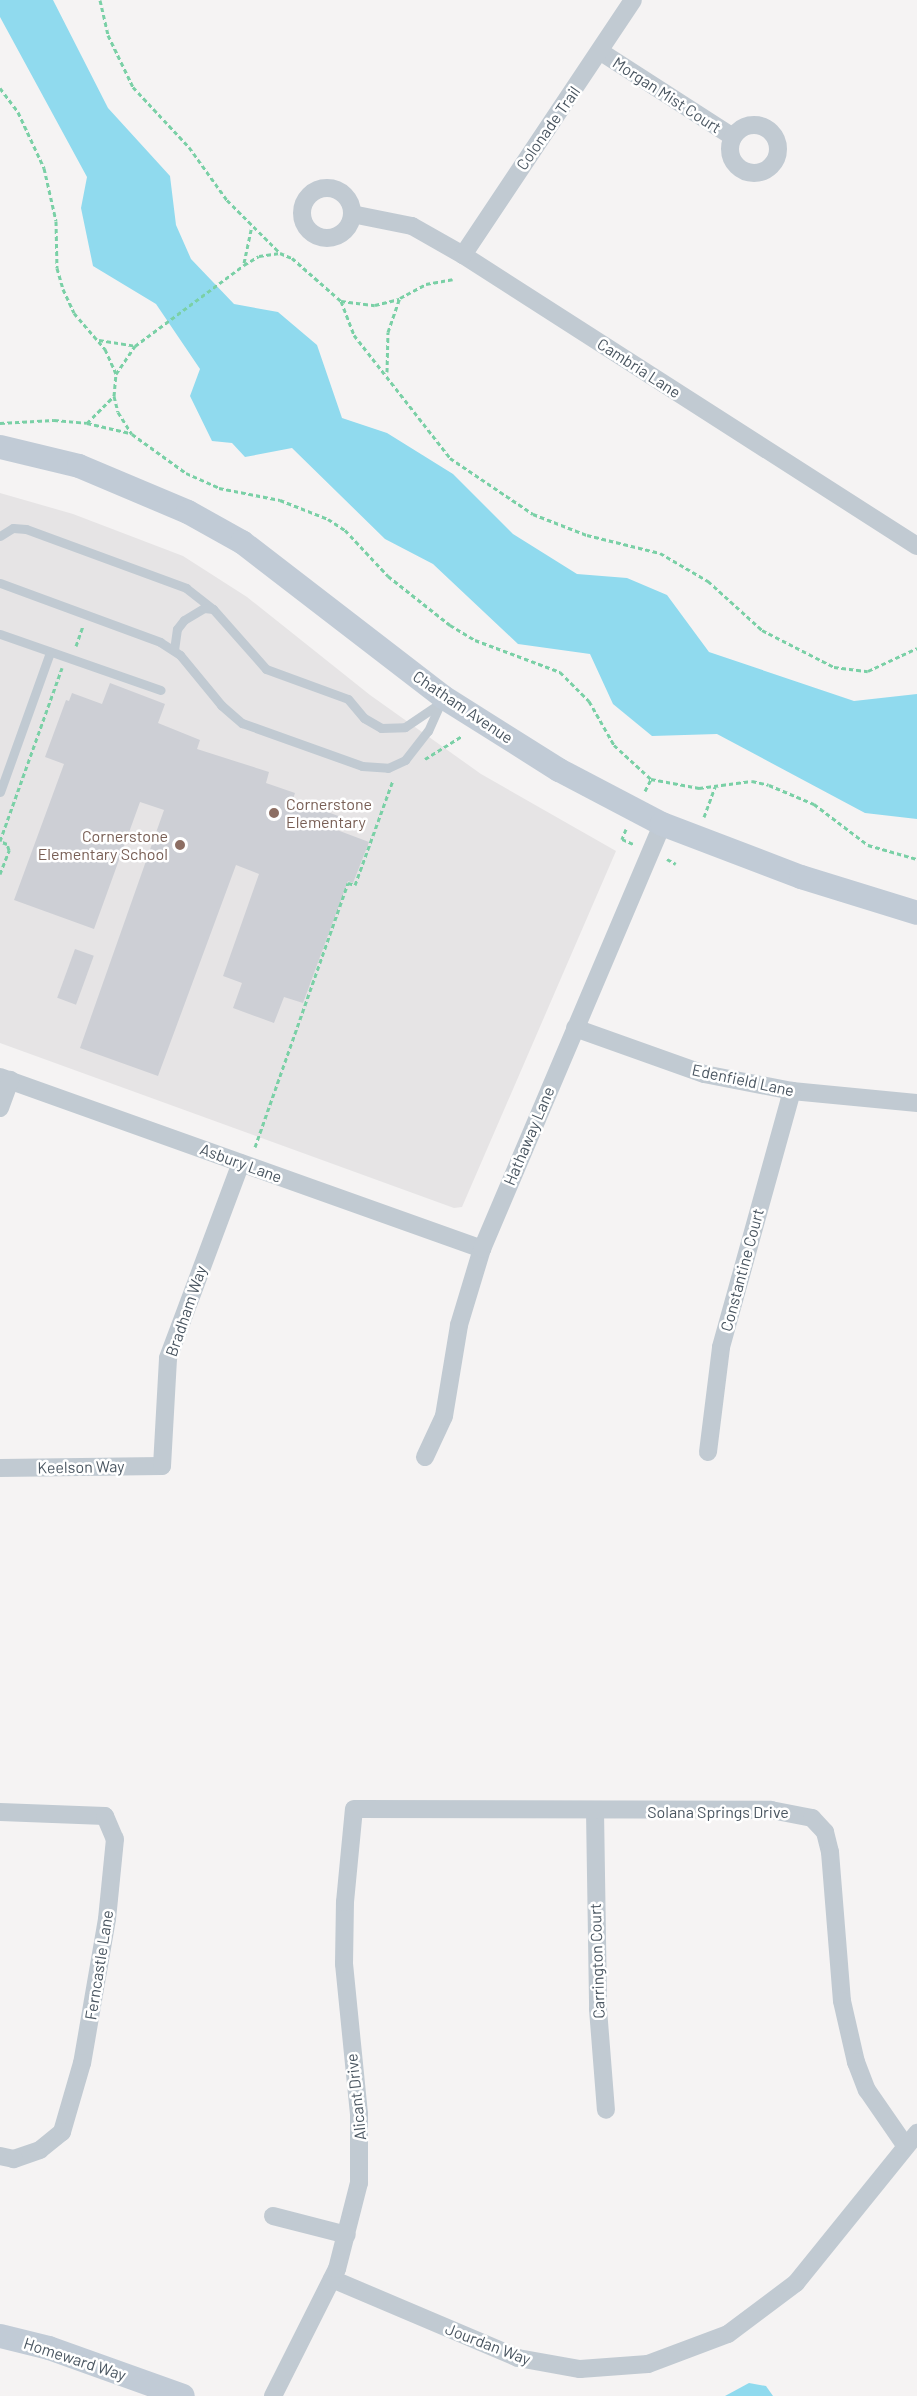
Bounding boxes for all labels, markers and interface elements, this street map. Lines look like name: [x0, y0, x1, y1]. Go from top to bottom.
street label: Morgan Mist Court: [609, 53, 725, 137]
street label: Colonade Trail: [512, 82, 584, 174]
street label: Cambria Lane: [594, 334, 684, 402]
street label: Chatham Avenue: [409, 667, 517, 747]
place label: Cornerstone Elementary: [286, 794, 372, 832]
marker: Cornerstone Elementary: [267, 806, 281, 820]
place label: Cornerstone Elementary School: [38, 826, 168, 864]
marker: Cornerstone Elementary School: [173, 838, 187, 852]
street label: Edenfield Lane: [690, 1060, 796, 1100]
street label: Hathaway Lane: [500, 1084, 558, 1188]
street label: Asbury Lane: [197, 1139, 285, 1187]
street label: Constantine Court: [716, 1206, 768, 1334]
street label: Bradham Way: [162, 1263, 210, 1359]
street label: Keelson Way: [37, 1457, 125, 1477]
street label: Solana Springs Drive: [647, 1802, 789, 1822]
street label: Carrington Court: [585, 1903, 609, 2019]
street label: Ferncastle Lane: [81, 1909, 117, 2021]
street label: Alicant Drive: [342, 2053, 370, 2141]
street label: Jourdan Way: [443, 2319, 533, 2369]
street label: Homeward Way: [21, 2333, 129, 2385]

